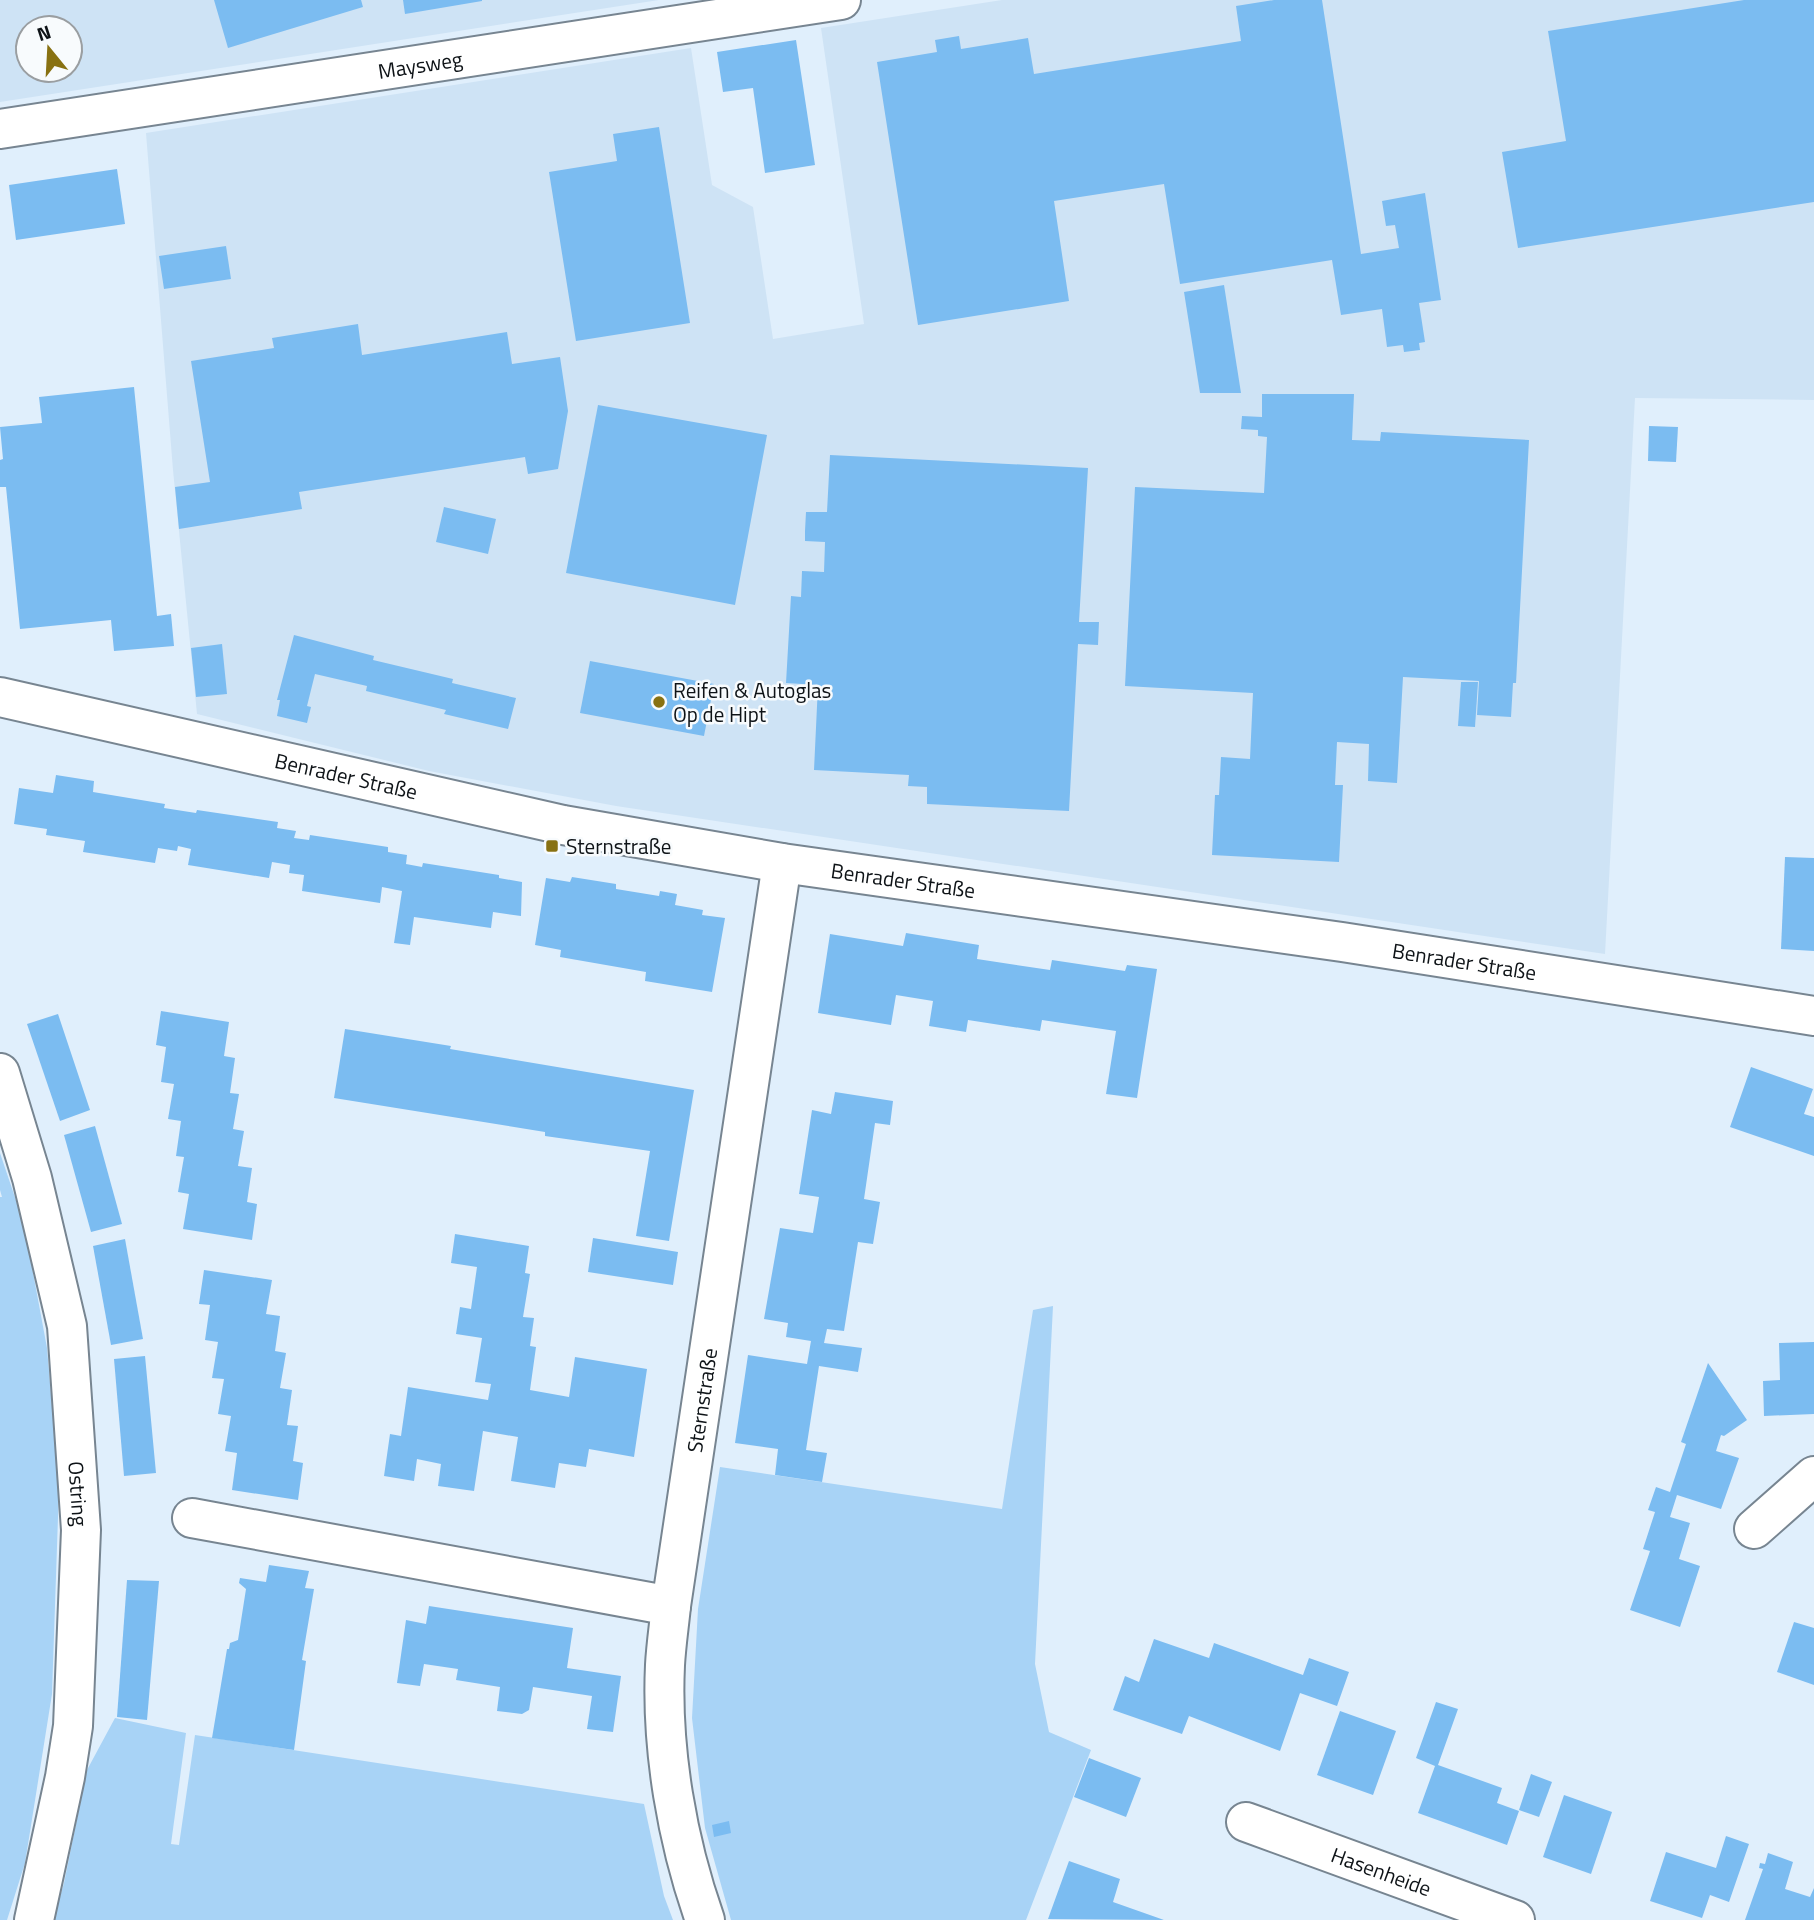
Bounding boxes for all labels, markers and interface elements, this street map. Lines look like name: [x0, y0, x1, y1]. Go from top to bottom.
north arrow: [14, 14, 84, 84]
text: N: [33, 17, 54, 48]
street label: Maysweg: [376, 42, 465, 87]
place label: Reifen & Autoglas Op de Hipt: [673, 674, 831, 730]
marker: Reifen & Autoglas Op de Hipt: [651, 694, 667, 710]
street label: Benrader Straße: [272, 744, 421, 807]
place label: Sternstraße: [566, 830, 671, 862]
marker: Sternstraße: [544, 838, 560, 854]
street label: Benrader Straße: [829, 854, 977, 906]
street label: Benrader Straße: [1390, 934, 1539, 988]
street label: Sternstraße: [678, 1346, 725, 1455]
street label: Ostring: [60, 1460, 97, 1527]
street label: Hasenheide: [1327, 1838, 1436, 1904]

